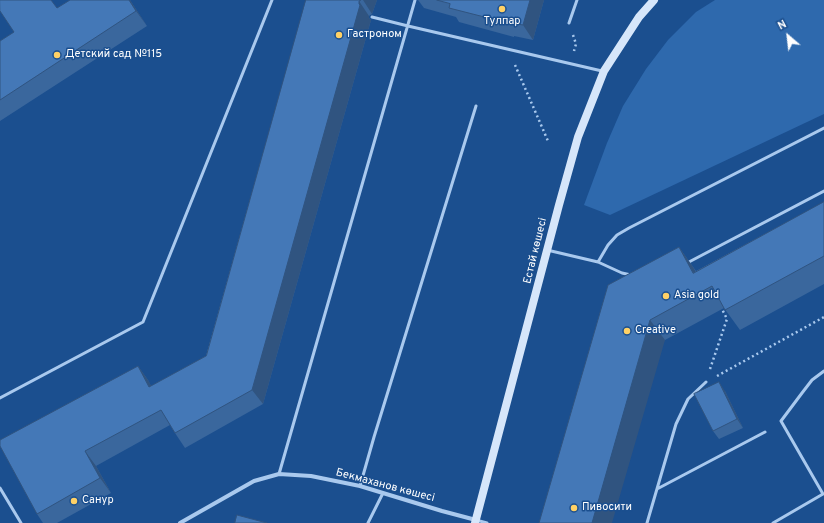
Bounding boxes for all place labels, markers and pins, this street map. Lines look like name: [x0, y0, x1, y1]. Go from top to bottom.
marker: Тулпар: [497, 4, 507, 14]
place label: Тулпар: [484, 15, 520, 29]
place label: Гастроном: [347, 28, 402, 42]
marker: Гастроном: [334, 30, 344, 40]
place label: Детский сад №115: [65, 48, 162, 62]
marker: Детский сад №115: [52, 50, 62, 60]
place label: Asia gold: [674, 289, 719, 303]
marker: Asia gold: [661, 291, 671, 301]
place label: Creative: [635, 324, 676, 338]
marker: Creative: [622, 326, 632, 336]
place label: Санур: [82, 494, 114, 508]
marker: Санур: [69, 496, 79, 506]
place label: Пивосити: [582, 501, 632, 515]
marker: Пивосити: [569, 503, 579, 513]

